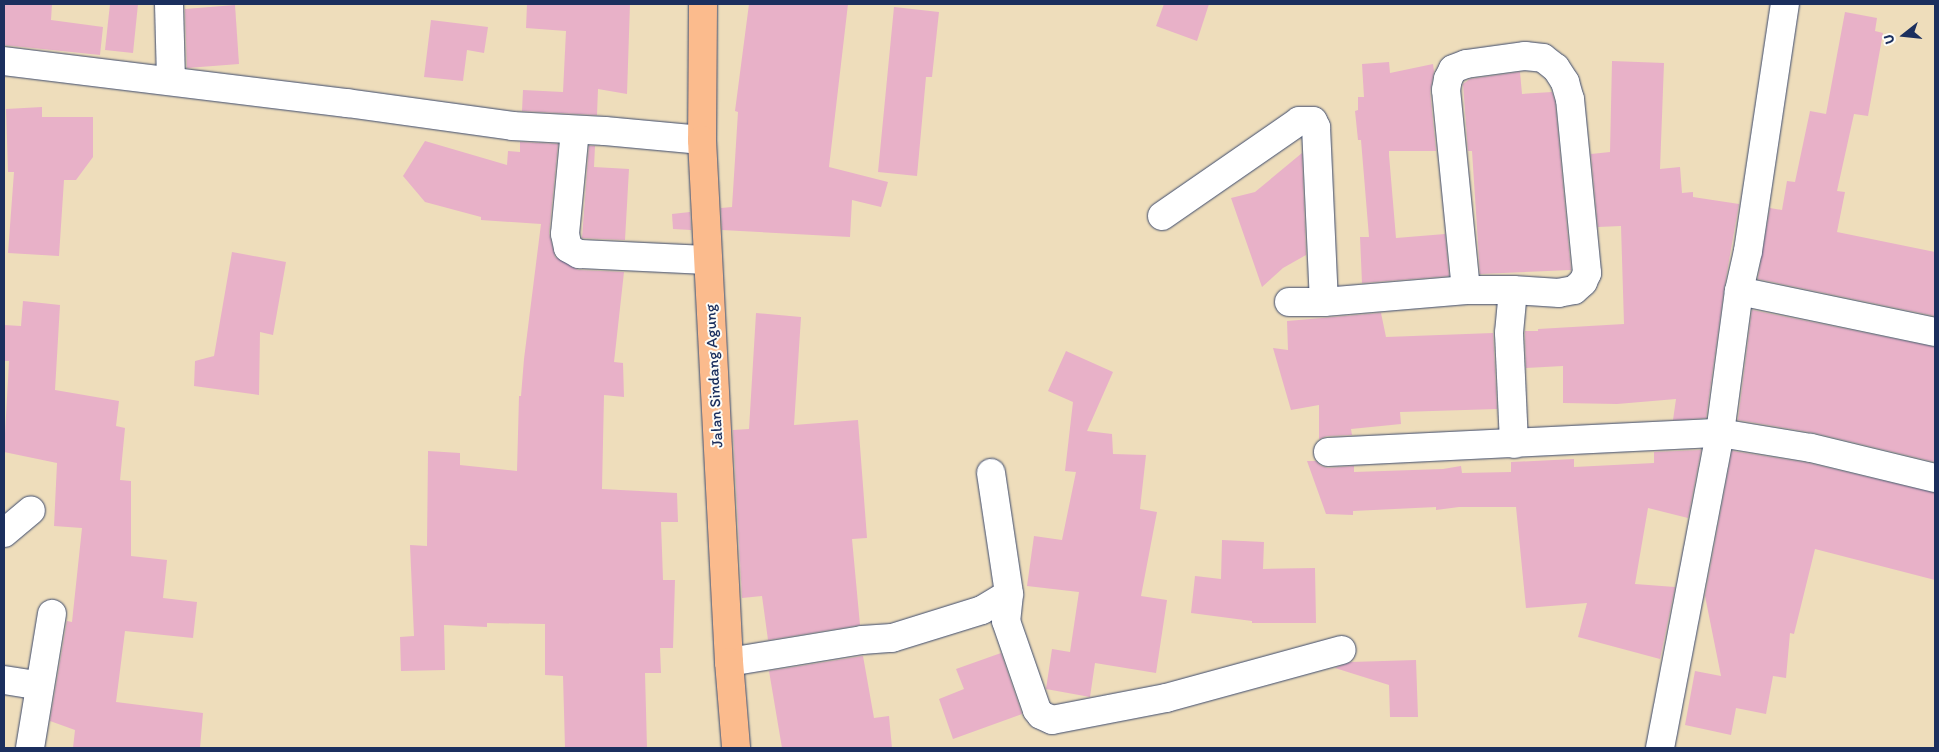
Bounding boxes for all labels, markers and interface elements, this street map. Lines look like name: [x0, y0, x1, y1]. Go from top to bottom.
north arrow: [1879, 10, 1929, 60]
text: U: [1880, 32, 1899, 46]
street label: Jalan Sindang Agung: [701, 304, 727, 448]

